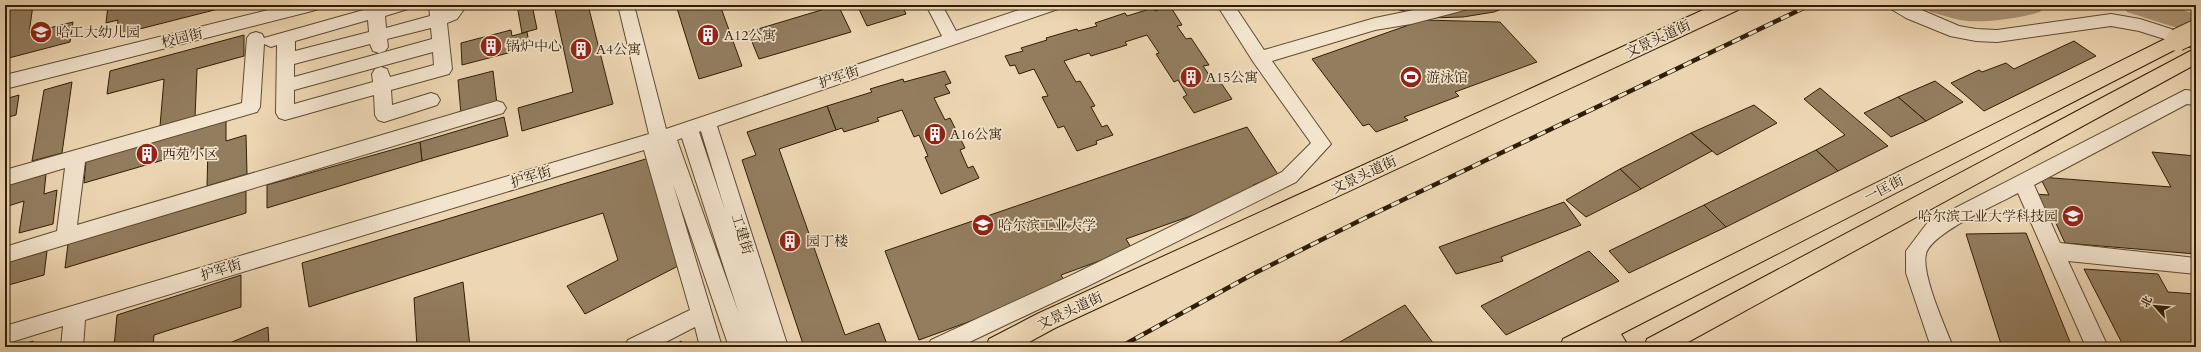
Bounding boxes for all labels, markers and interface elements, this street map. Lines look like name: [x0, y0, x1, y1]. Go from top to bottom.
street label: 文景头道街: [1622, 16, 1694, 62]
school or university icon: 哈工大幼儿园: [28, 19, 54, 45]
building icon: A12公寓: [695, 22, 721, 48]
place label: 哈工大幼儿园: [56, 23, 140, 42]
street label: 校园街: [159, 24, 205, 52]
place label: A12公寓: [724, 26, 776, 45]
building icon: 锅炉中心: [478, 33, 504, 59]
building icon: A4公寓: [568, 36, 594, 62]
place label: 锅炉中心: [506, 37, 562, 56]
place label: A4公寓: [596, 40, 641, 59]
street label: 护军街: [816, 61, 862, 93]
building icon: A15公寓: [1178, 64, 1204, 90]
sports icon: 游泳馆: [1398, 64, 1424, 90]
place label: A15公寓: [1206, 68, 1258, 87]
place label: 游泳馆: [1426, 68, 1468, 87]
building icon: A16公寓: [922, 121, 948, 147]
place label: A16公寓: [950, 125, 1002, 144]
building icon: 西苑小区: [134, 141, 160, 167]
place label: 西苑小区: [162, 145, 218, 164]
street label: 文景头道街: [1328, 152, 1400, 198]
street label: 护军街: [508, 162, 554, 192]
street label: 一匡街: [1861, 171, 1907, 207]
school or university icon: 哈尔滨工业大学科技园: [2060, 203, 2086, 229]
place label: 哈尔滨工业大学科技园: [1918, 207, 2058, 226]
street label: 工建街: [727, 211, 757, 257]
school or university icon: 哈尔滨工业大学: [970, 212, 996, 238]
place label: 哈尔滨工业大学: [998, 216, 1096, 235]
building icon: 园丁楼: [777, 228, 803, 254]
place label: 园丁楼: [806, 232, 848, 251]
street label: 护军街: [198, 255, 244, 285]
north arrow: [2135, 286, 2175, 326]
street label: 文景头道街: [1034, 288, 1106, 334]
text: 北: [2137, 293, 2156, 310]

